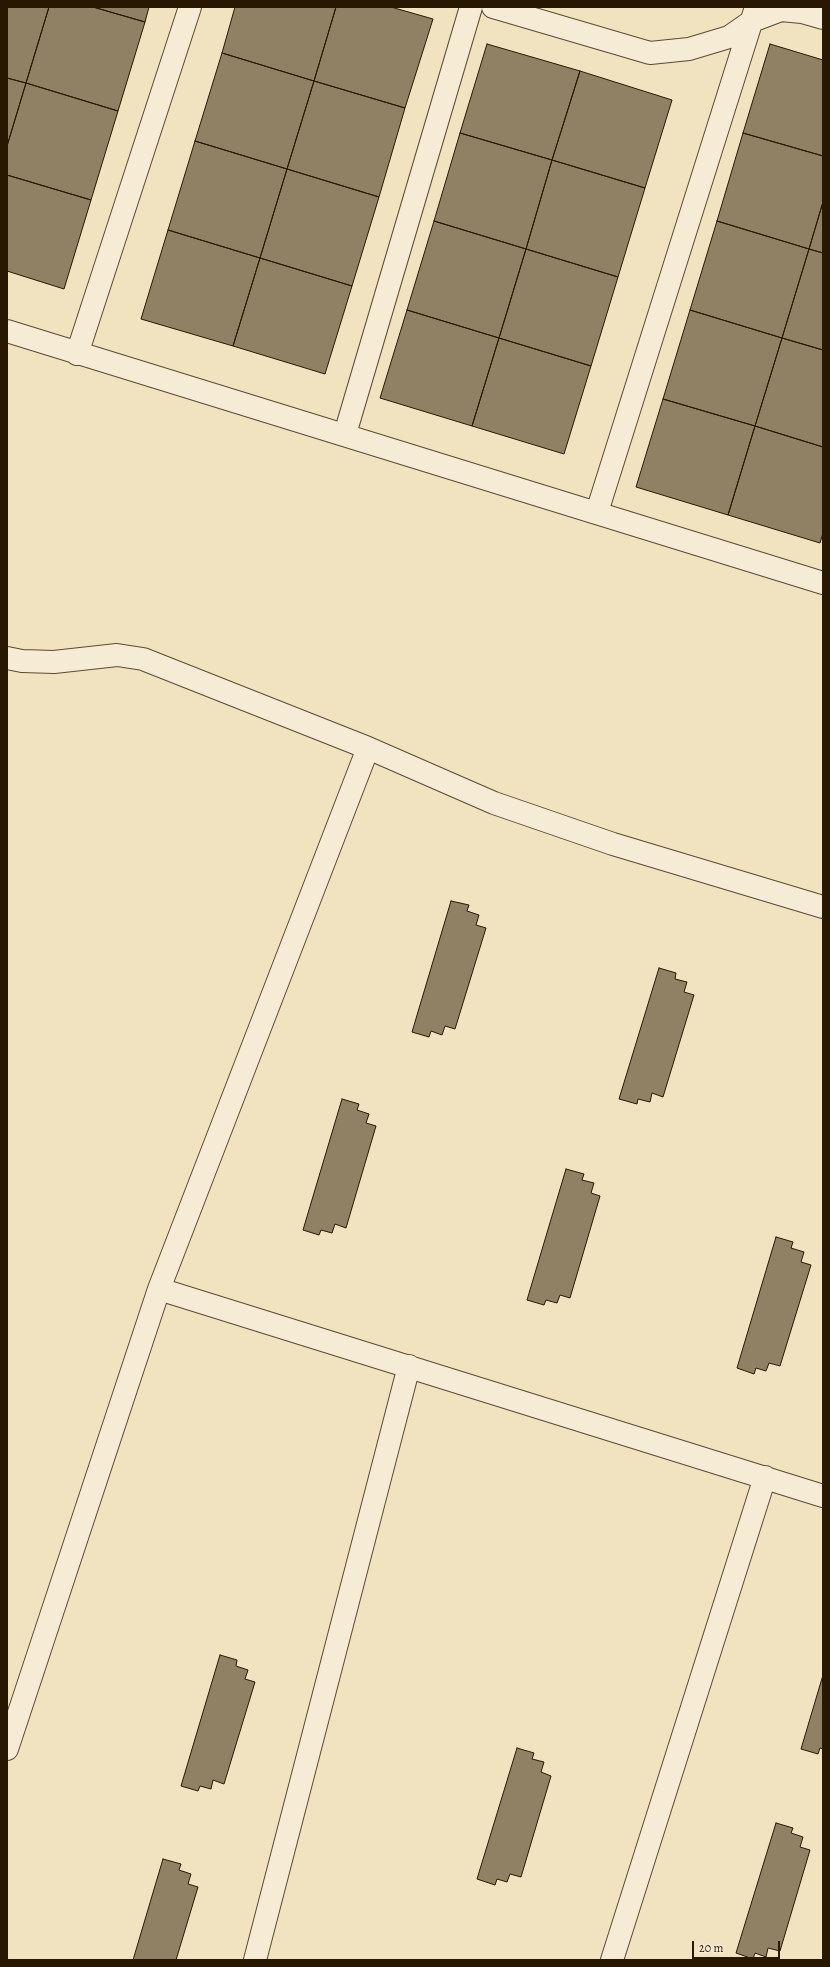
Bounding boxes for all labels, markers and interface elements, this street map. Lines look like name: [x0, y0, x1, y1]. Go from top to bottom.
scale bar: [694, 1933, 782, 1959]
text: 20 m: [699, 1940, 723, 1956]

